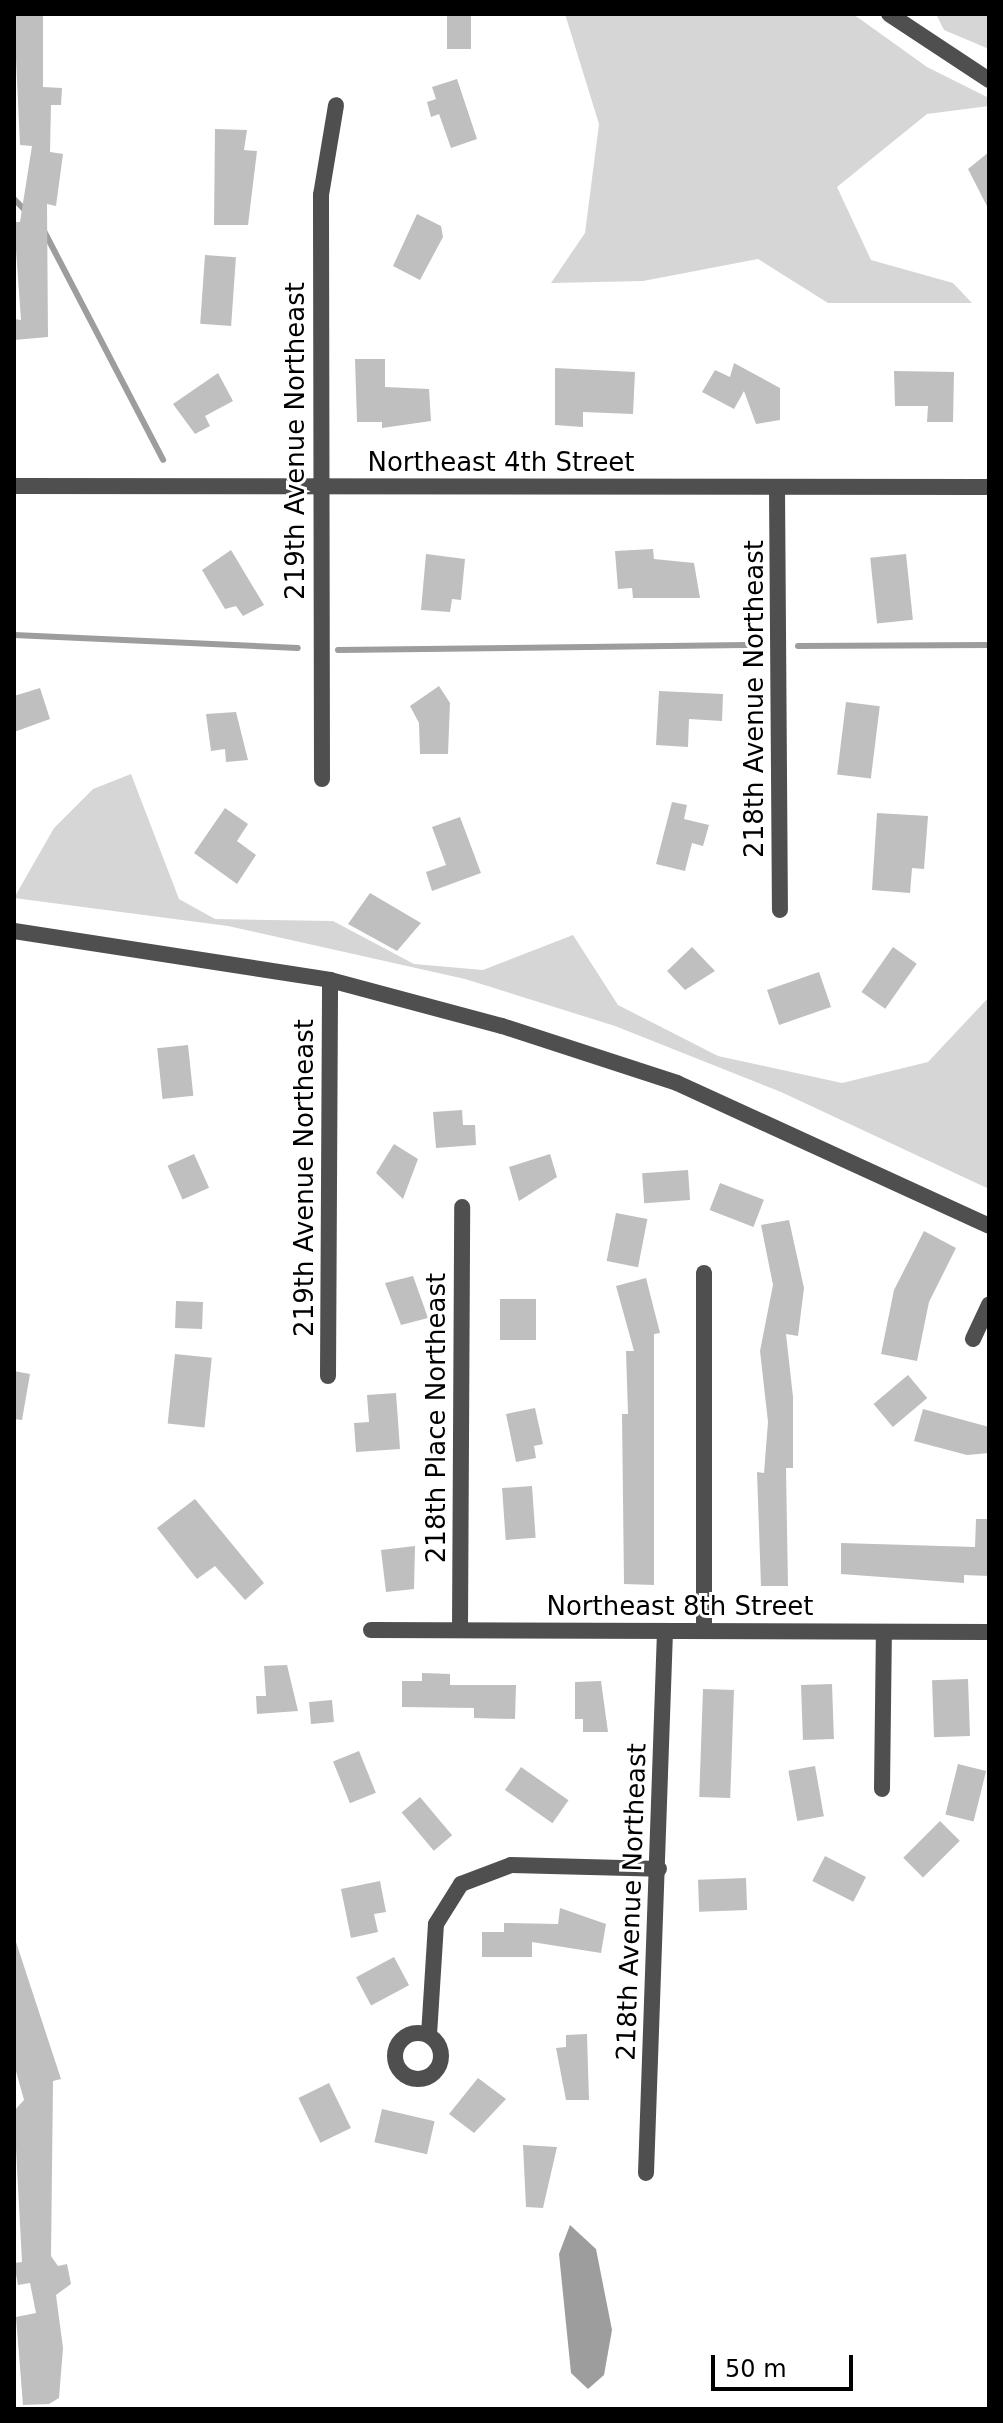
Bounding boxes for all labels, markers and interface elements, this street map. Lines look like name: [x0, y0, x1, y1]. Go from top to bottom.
street label: 219th Avenue Northeast: [280, 282, 312, 600]
street label: Northeast 4th Street: [367, 447, 635, 479]
street label: 218th Avenue Northeast: [739, 540, 771, 858]
street label: 219th Avenue Northeast: [289, 1019, 321, 1337]
street label: 218th Place Northeast: [421, 1273, 453, 1563]
street label: Northeast 8th Street: [546, 1591, 814, 1623]
street label: 218th Avenue Northeast: [611, 1743, 653, 2061]
scale bar: [715, 2339, 857, 2389]
text: 50 m: [725, 2355, 787, 2383]

